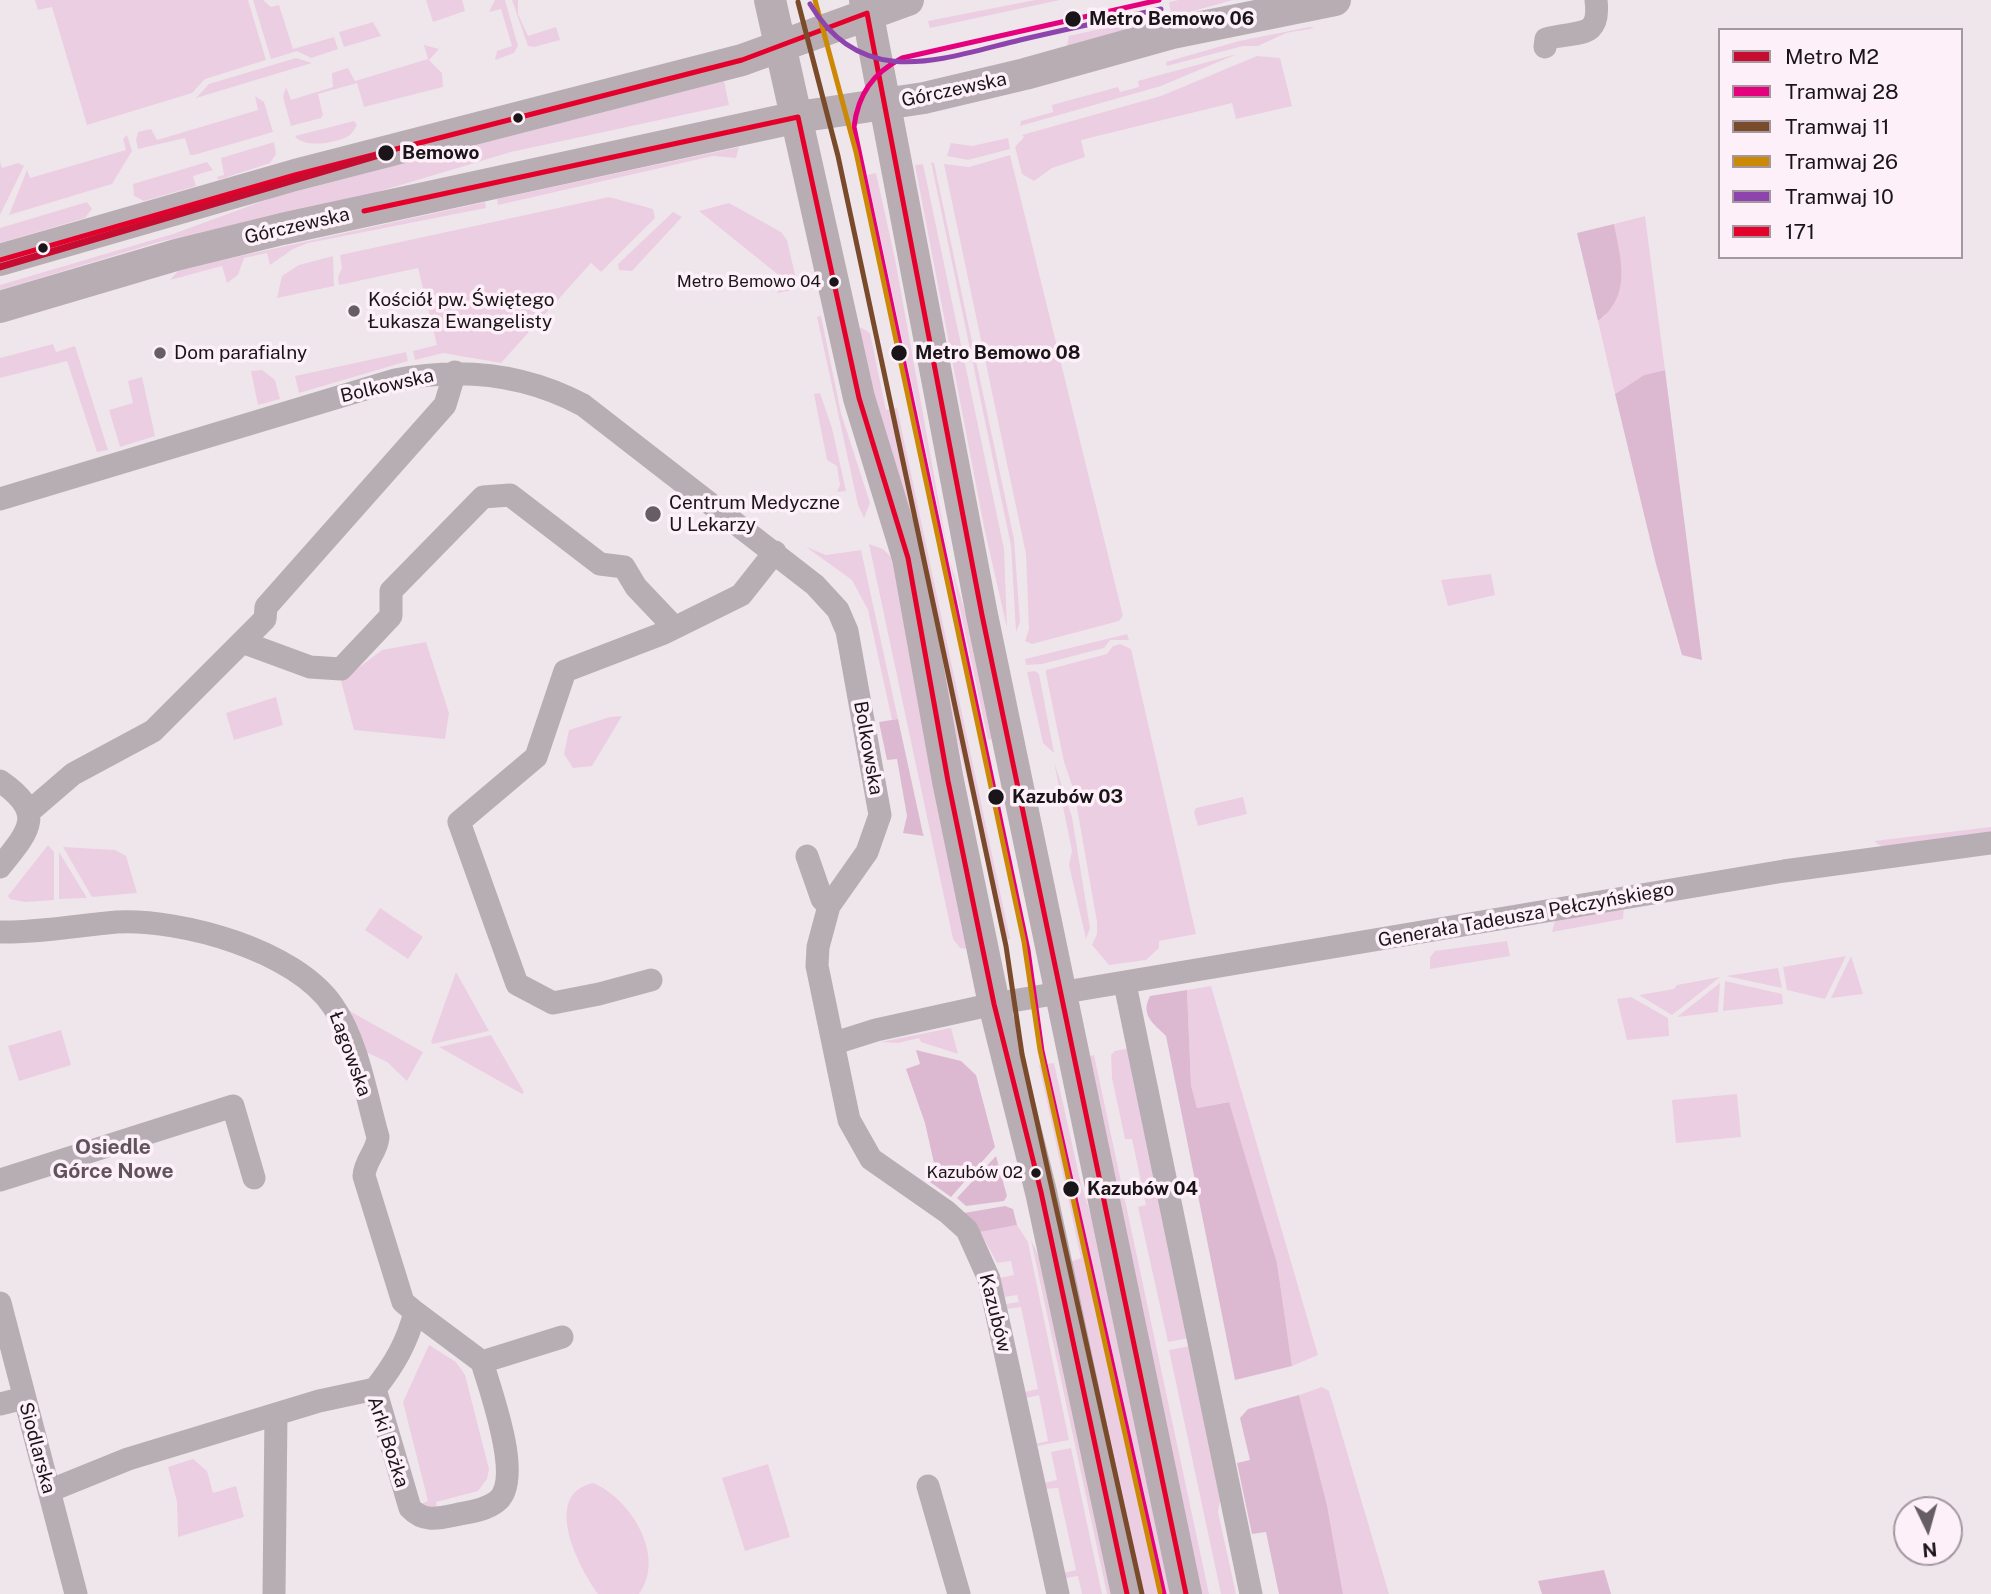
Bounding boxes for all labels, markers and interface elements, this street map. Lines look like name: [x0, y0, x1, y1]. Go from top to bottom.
place label: Metro Bemowo 06: [1089, 8, 1254, 30]
marker: Metro Bemowo 06: [1063, 9, 1083, 29]
legend: [1718, 28, 1963, 259]
text: Metro M2: [1785, 44, 1879, 69]
street label: Górczewska: [899, 68, 1009, 112]
text: Tramwaj 28: [1785, 79, 1899, 104]
unlabelled marker: [511, 111, 525, 125]
text: Tramwaj 11: [1785, 114, 1890, 139]
place label: Bemowo: [402, 142, 479, 164]
marker: Bemowo: [376, 143, 396, 163]
text: Tramwaj 26: [1785, 149, 1898, 174]
text: Tramwaj 10: [1785, 184, 1894, 209]
street label: Górczewska: [242, 203, 352, 249]
text: 171: [1785, 219, 1815, 244]
unlabelled marker: [36, 241, 50, 255]
place label: Metro Bemowo 04: [677, 272, 821, 292]
marker: Metro Bemowo 04: [827, 275, 841, 289]
place label: Kościół pw. Świętego Łukasza Ewangelisty: [368, 289, 554, 333]
marker: Kościół pw. Świętego Łukasza Ewangelisty: [346, 303, 362, 319]
place label: Dom parafialny: [174, 342, 307, 364]
place label: Metro Bemowo 08: [915, 342, 1080, 364]
marker: Metro Bemowo 08: [889, 343, 909, 363]
marker: Dom parafialny: [152, 345, 168, 361]
street label: Bolkowska: [338, 364, 436, 408]
place label: Centrum Medyczne U Lekarzy: [669, 492, 840, 536]
marker: Centrum Medyczne U Lekarzy: [643, 504, 663, 524]
street label: Bolkowska: [849, 699, 887, 797]
place label: Kazubów 03: [1012, 786, 1123, 808]
marker: Kazubów 03: [986, 787, 1006, 807]
street label: Generała Tadeusza Pełczyńskiego: [1376, 878, 1676, 952]
street label: Łagowska: [324, 1009, 376, 1099]
district label: Osiedle Górce Nowe: [52, 1135, 174, 1185]
place label: Kazubów 02: [926, 1163, 1023, 1183]
marker: Kazubów 02: [1029, 1166, 1043, 1180]
place label: Kazubów 04: [1087, 1178, 1198, 1200]
marker: Kazubów 04: [1061, 1179, 1081, 1199]
street label: Kazubów: [974, 1271, 1016, 1355]
street label: Arki Bożka: [363, 1394, 413, 1490]
street label: Siodlarska: [14, 1400, 60, 1496]
north arrow: [1893, 1496, 1963, 1566]
text: N: [1921, 1538, 1938, 1562]

